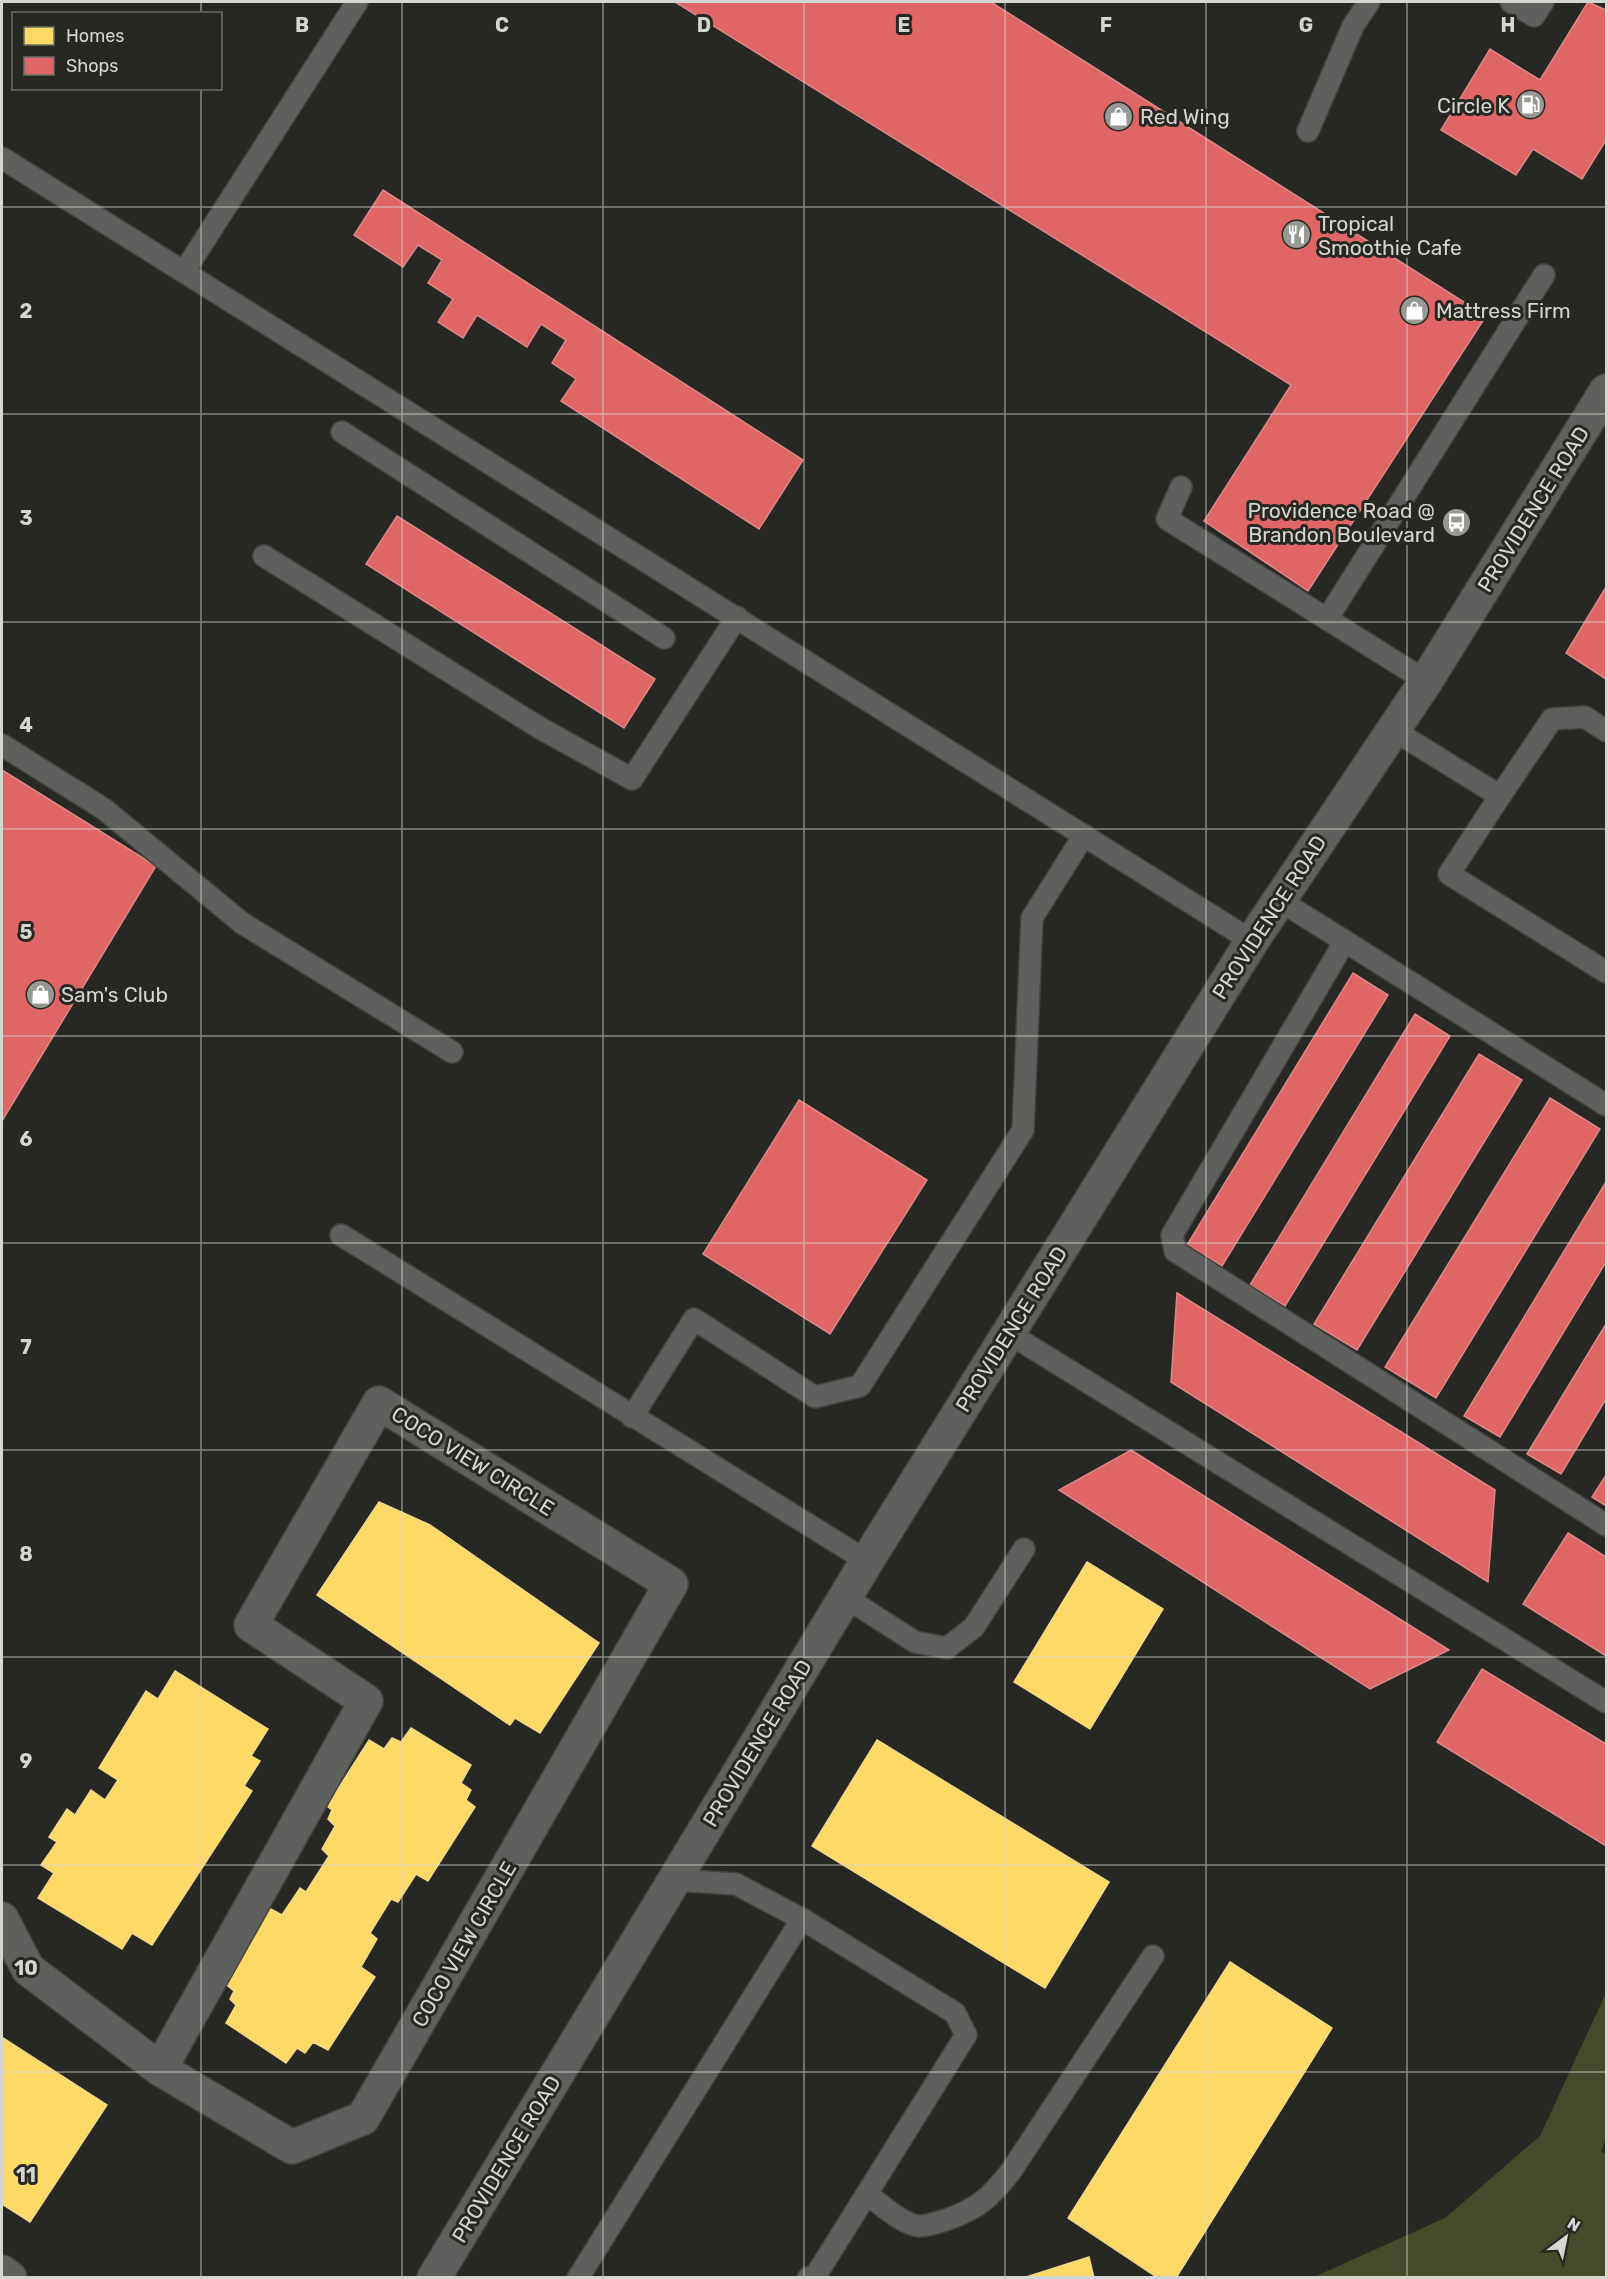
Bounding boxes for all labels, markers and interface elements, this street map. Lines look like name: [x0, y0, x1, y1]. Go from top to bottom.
legend: [12, 12, 222, 90]
text: B: [295, 13, 309, 37]
text: C: [495, 13, 509, 37]
text: D: [697, 13, 711, 37]
text: E: [898, 13, 910, 37]
text: F: [1100, 13, 1112, 37]
text: G: [1299, 13, 1313, 37]
text: H: [1501, 13, 1515, 37]
text: Homes: [66, 25, 124, 47]
text: Shops: [66, 55, 118, 77]
fuel station icon: Circle K: [1515, 89, 1547, 121]
place label: Circle K: [1437, 93, 1510, 118]
shop icon: Red Wing: [1103, 100, 1135, 132]
place label: Red Wing: [1140, 104, 1230, 129]
place label: Tropical Smoothie Cafe: [1318, 211, 1462, 260]
restaurant icon: Tropical Smoothie Cafe: [1281, 219, 1313, 251]
shop icon: Mattress Firm: [1399, 294, 1431, 326]
place label: Mattress Firm: [1436, 298, 1571, 323]
text: 2: [20, 299, 33, 323]
street label: PROVIDENCE ROAD: [1472, 422, 1594, 596]
place label: Providence Road @ Brandon Boulevard: [1248, 498, 1435, 547]
text: 3: [19, 506, 33, 530]
bus stop icon: Providence Road @ Brandon Boulevard: [1440, 506, 1472, 538]
text: 4: [19, 713, 33, 737]
street label: PROVIDENCE ROAD: [1207, 830, 1331, 1004]
text: 5: [20, 920, 33, 944]
shop icon: Sam's Club: [24, 978, 56, 1010]
place label: Sam's Club: [61, 982, 168, 1007]
text: 6: [19, 1127, 33, 1151]
street label: PROVIDENCE ROAD: [950, 1242, 1072, 1416]
text: 7: [20, 1335, 32, 1359]
street label: COCO VIEW CIRCLE: [387, 1401, 559, 1521]
text: 8: [19, 1542, 33, 1566]
street label: PROVIDENCE ROAD: [697, 1655, 817, 1831]
text: 9: [20, 1749, 33, 1773]
street label: COCO VIEW CIRCLE: [406, 1857, 522, 2031]
text: 10: [14, 1956, 38, 1980]
street label: PROVIDENCE ROAD: [446, 2071, 566, 2247]
text: 11: [16, 2163, 36, 2187]
north arrow: [1536, 2207, 1596, 2267]
text: N: [1564, 2214, 1584, 2236]

